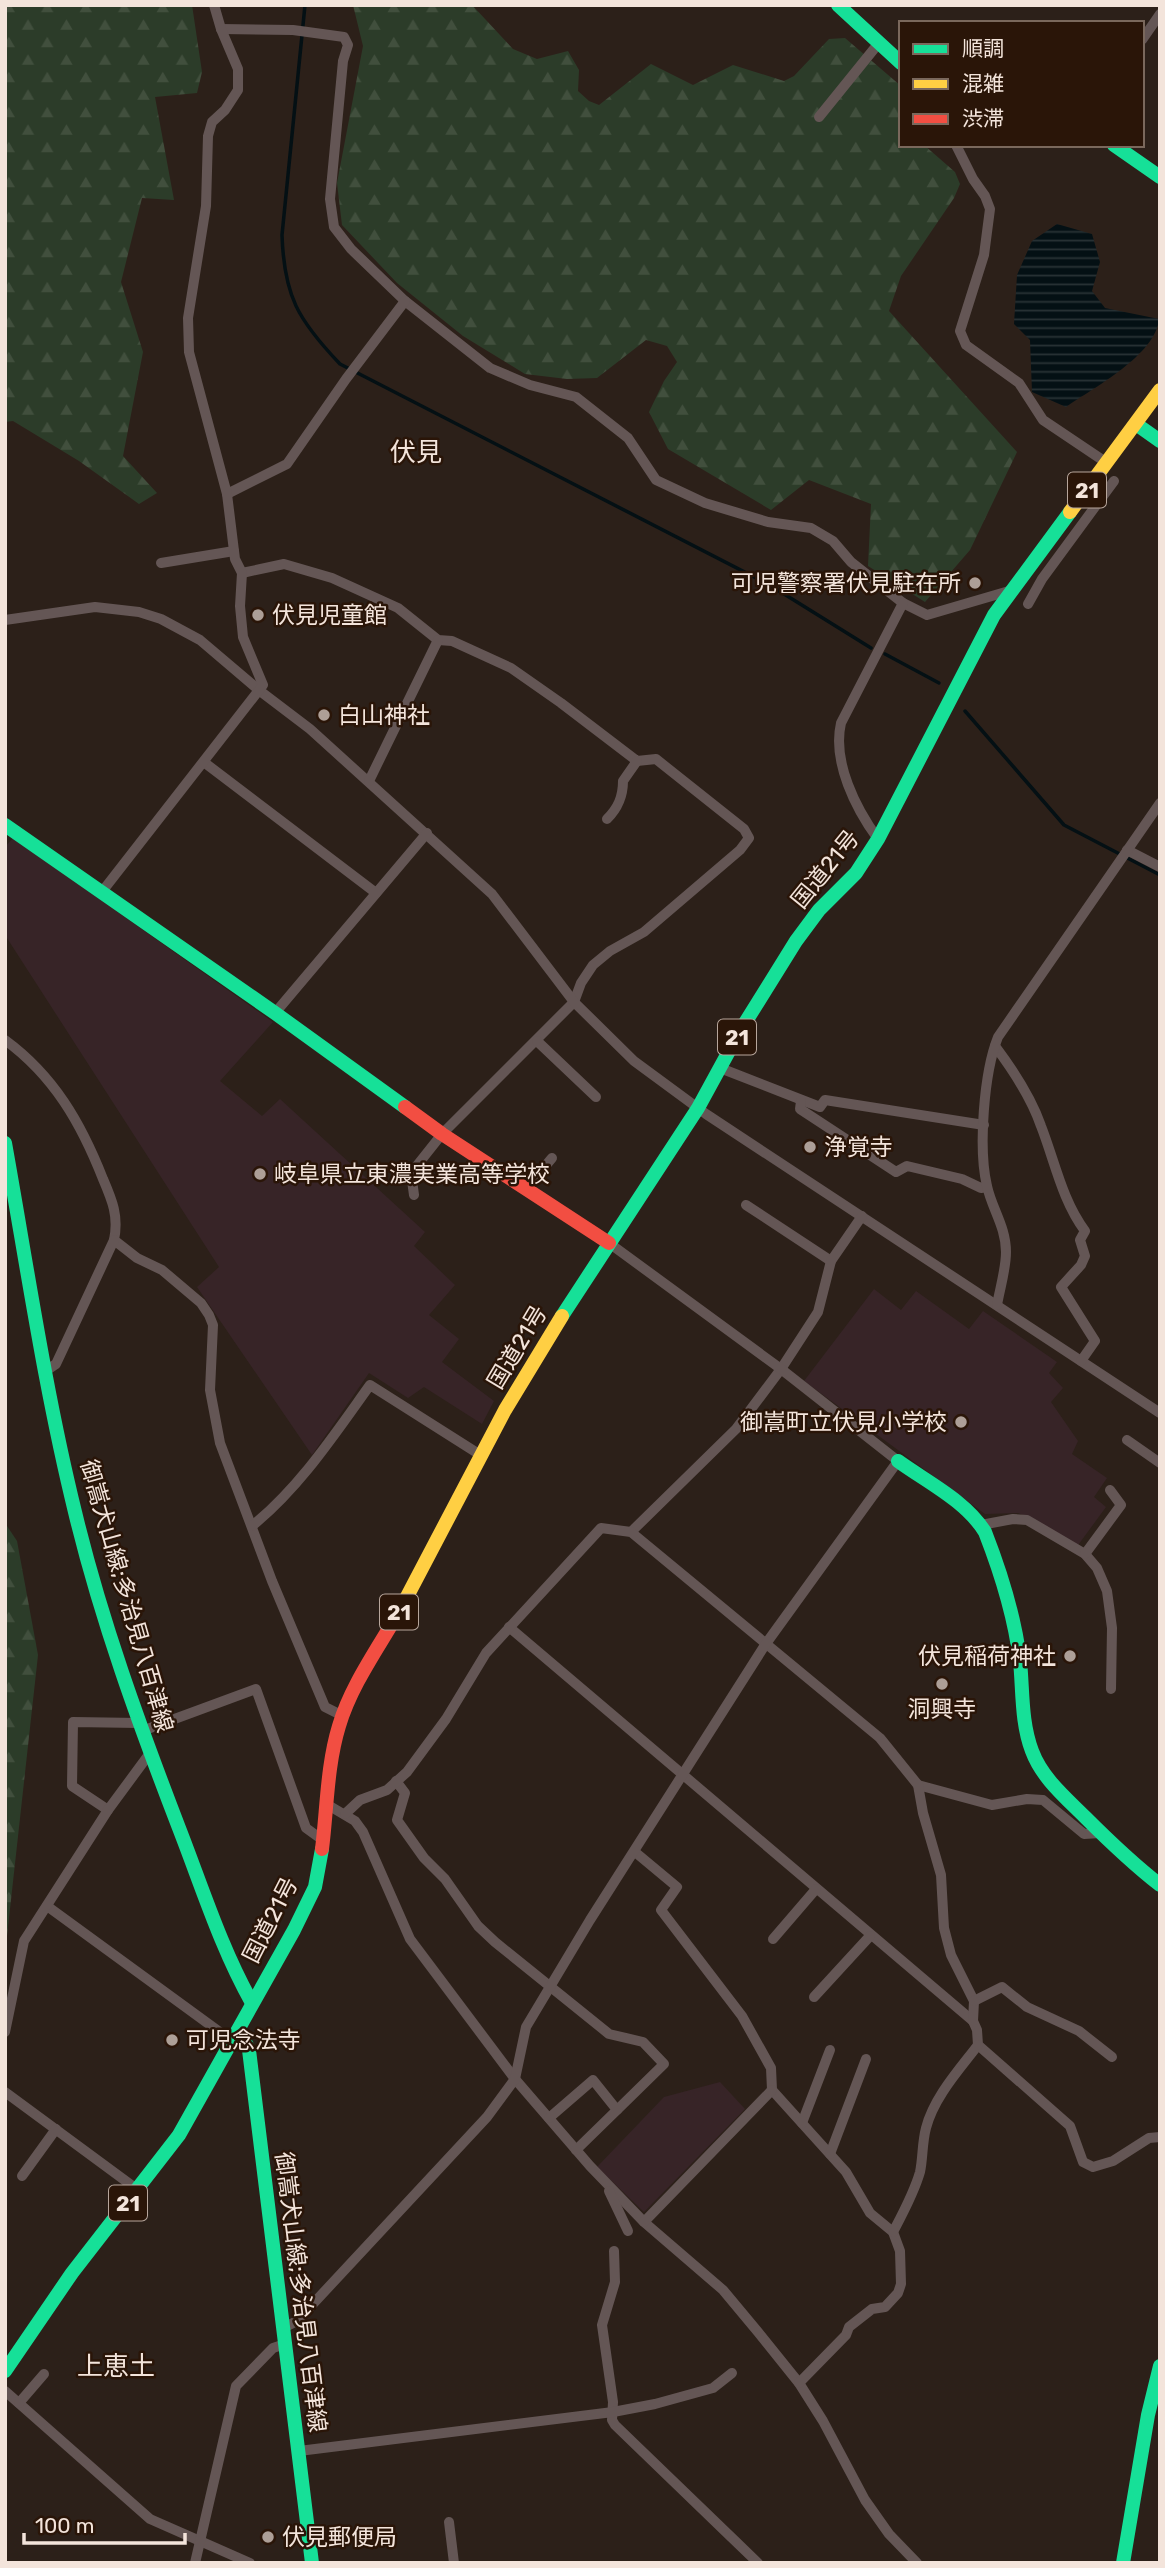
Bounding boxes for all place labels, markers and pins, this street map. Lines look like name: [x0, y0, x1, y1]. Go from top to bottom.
place label: 可児警察署伏見駐在所: [731, 569, 961, 597]
marker: 可児警察署伏見駐在所: [967, 575, 983, 591]
place label: 伏見児童館: [272, 601, 387, 629]
marker: 伏見児童館: [250, 607, 266, 623]
place label: 白山神社: [338, 701, 430, 729]
marker: 白山神社: [316, 707, 332, 723]
place label: 浄覚寺: [824, 1133, 893, 1161]
marker: 浄覚寺: [802, 1139, 818, 1155]
place label: 岐阜県立東濃実業高等学校: [274, 1160, 550, 1188]
marker: 岐阜県立東濃実業高等学校: [252, 1166, 268, 1182]
place label: 御嵩町立伏見小学校: [740, 1408, 947, 1436]
marker: 御嵩町立伏見小学校: [953, 1414, 969, 1430]
place label: 伏見稲荷神社: [918, 1642, 1056, 1670]
marker: 伏見稲荷神社: [1062, 1648, 1078, 1664]
marker: 洞興寺: [934, 1676, 950, 1692]
place label: 洞興寺: [908, 1695, 977, 1723]
place label: 可児念法寺: [186, 2026, 301, 2054]
marker: 可児念法寺: [164, 2032, 180, 2048]
place label: 伏見郵便局: [282, 2523, 397, 2551]
marker: 伏見郵便局: [260, 2529, 276, 2545]

